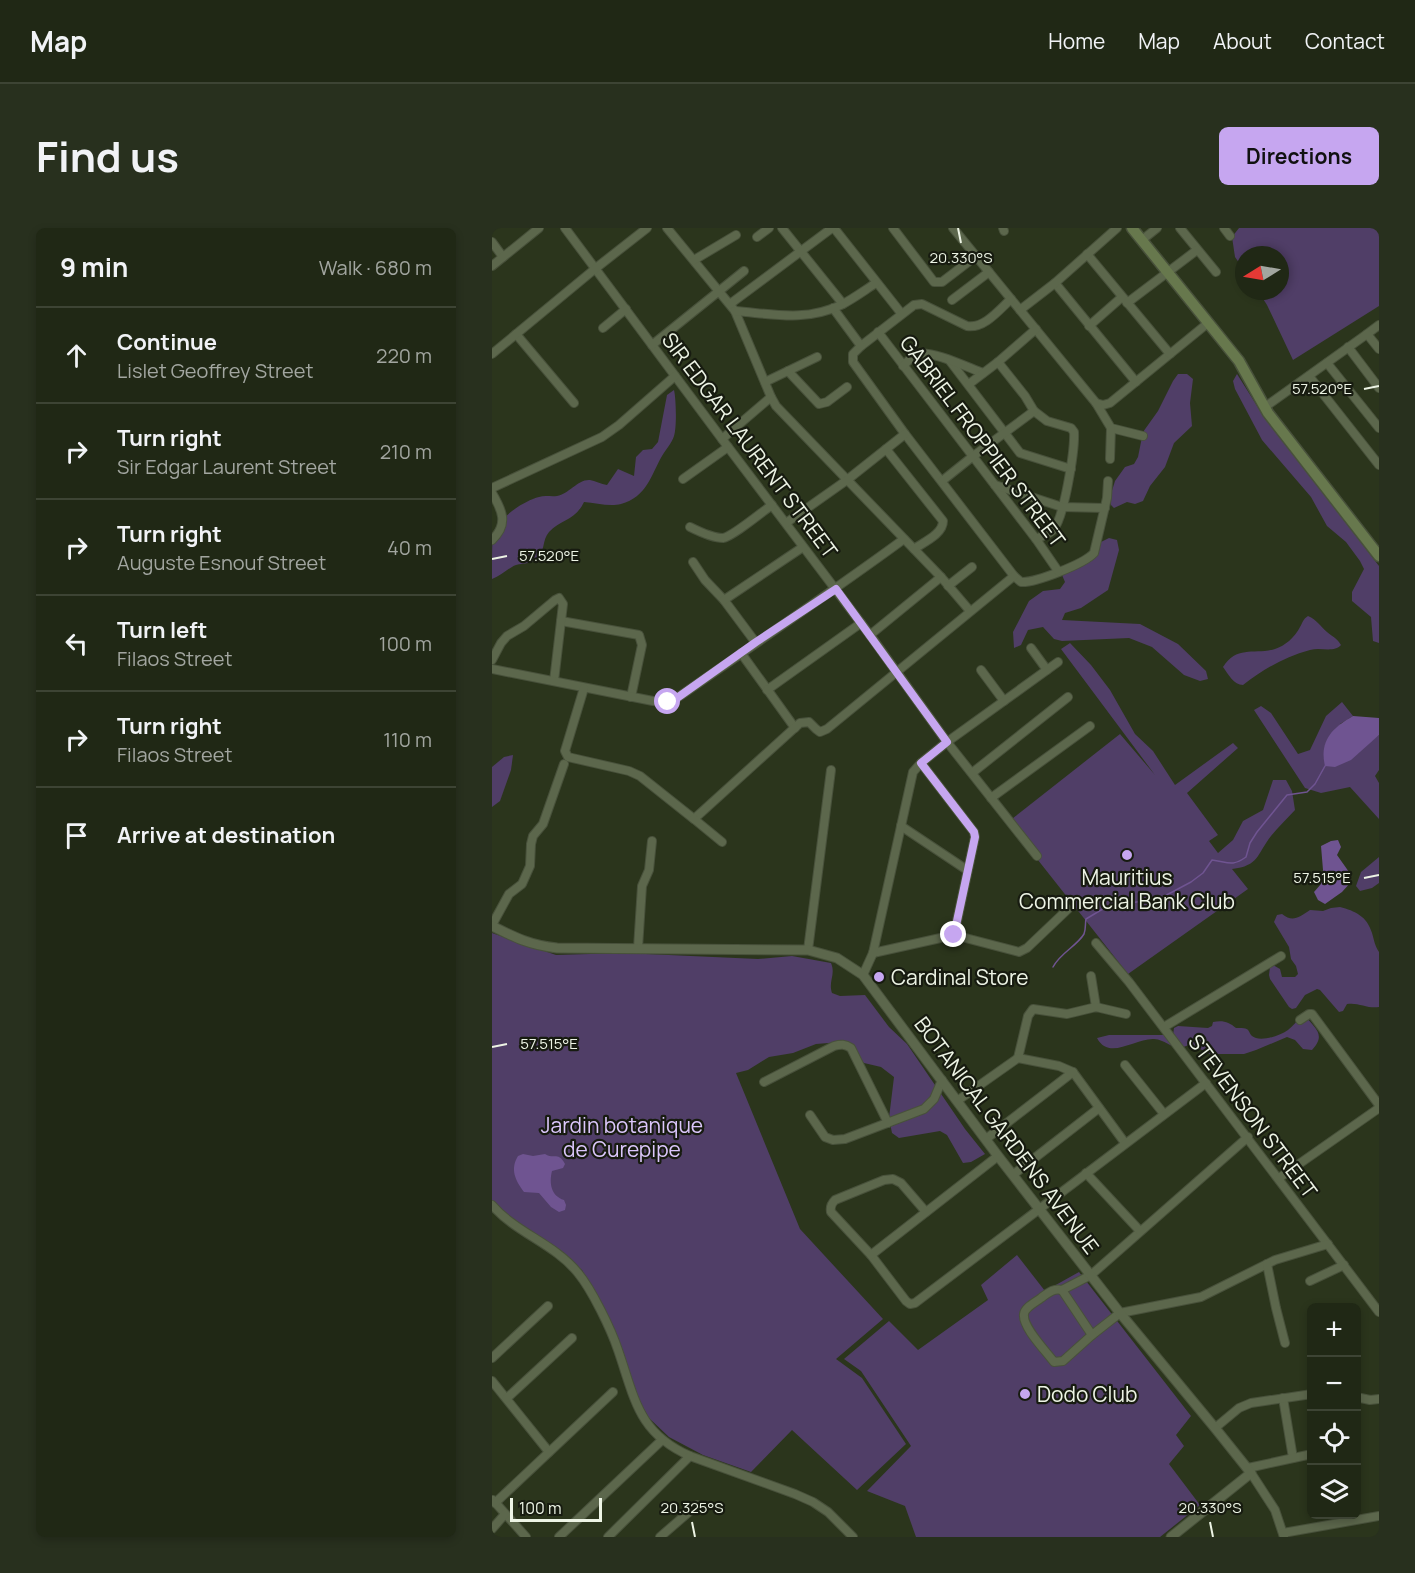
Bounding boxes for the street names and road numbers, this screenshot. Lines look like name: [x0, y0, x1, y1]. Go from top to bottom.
street label: SIR EDGAR LAURENT STREET: [656, 326, 844, 564]
street label: GABRIEL FROPPIER STREET: [894, 329, 1072, 553]
street label: BOTANICAL GARDENS AVENUE: [908, 1011, 1106, 1259]
street label: STEVENSON STREET: [1182, 1028, 1324, 1204]

